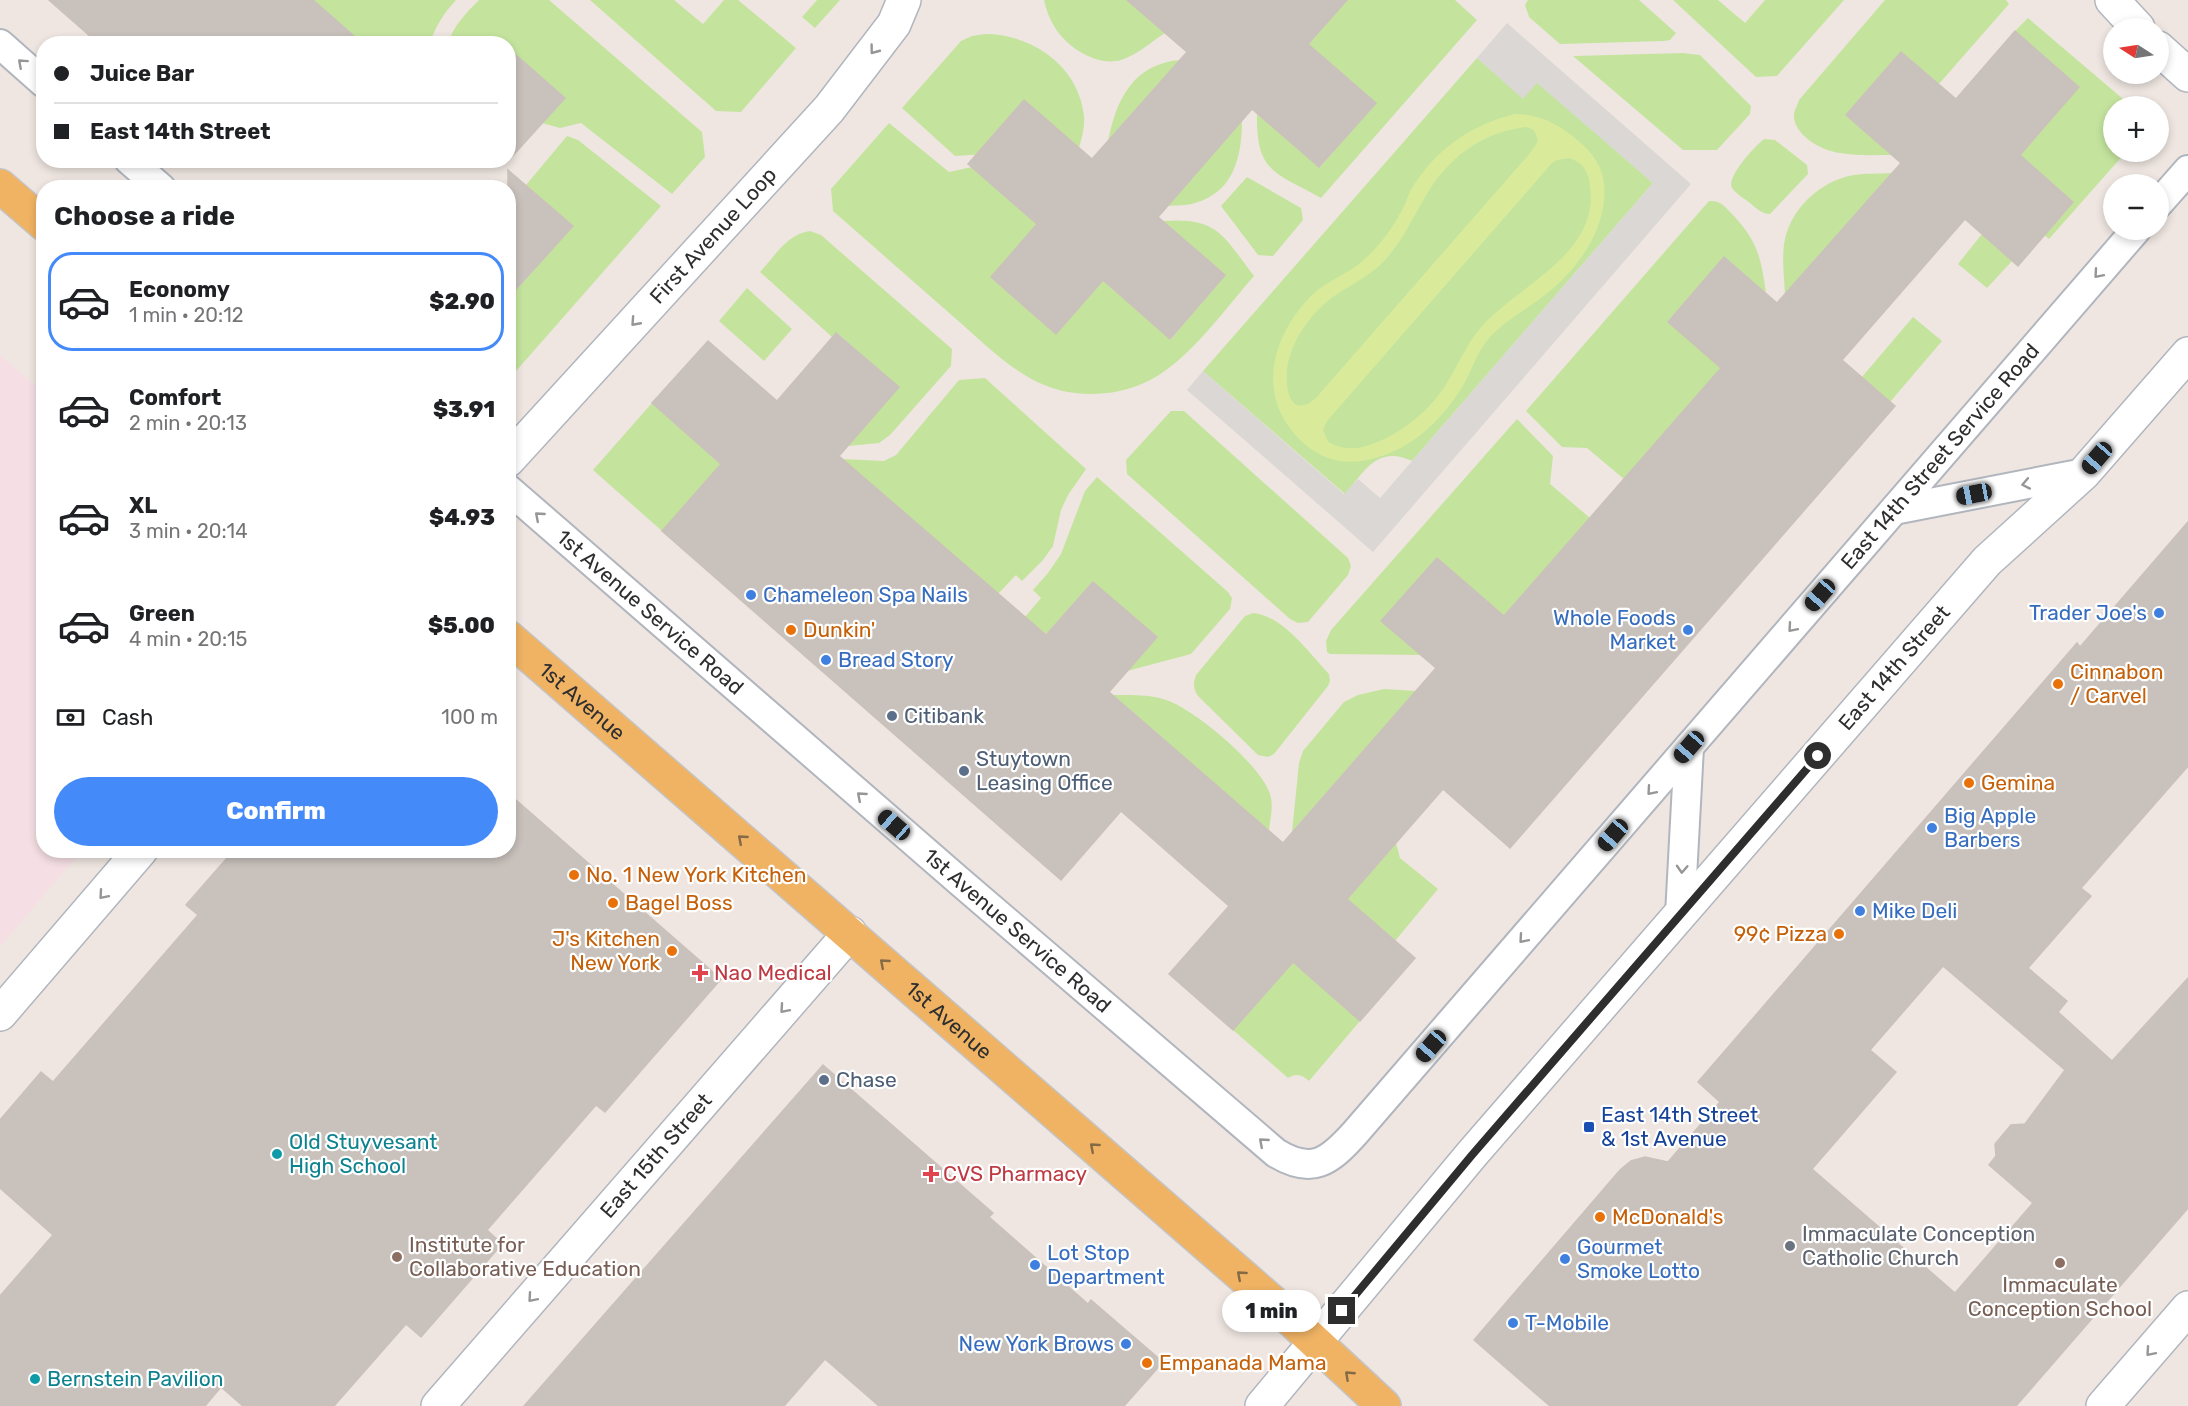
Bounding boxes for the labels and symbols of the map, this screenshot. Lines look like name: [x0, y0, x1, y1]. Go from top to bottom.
north arrow: [2103, 18, 2169, 84]
one-way arrow: [871, 43, 882, 54]
one-way arrow: [18, 59, 29, 70]
street label: First Avenue Loop: [644, 162, 781, 309]
one-way arrow: [2094, 267, 2105, 278]
one-way arrow: [631, 316, 642, 326]
street label: East 14th Street Service Road: [1835, 338, 2044, 574]
car: [2078, 439, 2116, 477]
one-way arrow: [2021, 477, 2031, 490]
car: [1955, 482, 1993, 506]
one-way arrow: [535, 512, 546, 523]
street label: 1st Avenue Service Road: [550, 524, 748, 700]
car: [1801, 576, 1839, 614]
place label: Chameleon Spa Nails: [763, 582, 968, 607]
marker: Chameleon Spa Nails: [744, 588, 758, 602]
street label: East 14th Street: [1833, 600, 1955, 735]
place label: Trader Joe's: [2029, 600, 2147, 625]
place label: Whole Foods Market: [1553, 605, 1676, 654]
marker: Trader Joe's: [2152, 606, 2166, 620]
place label: Dunkin': [803, 617, 875, 642]
one-way arrow: [1788, 621, 1799, 632]
marker: Dunkin': [784, 623, 798, 637]
marker: Whole Foods Market: [1681, 623, 1695, 637]
place label: Bread Story: [838, 647, 954, 672]
marker: Bread Story: [819, 653, 833, 667]
street label: 1st Avenue: [533, 656, 629, 744]
place label: Cinnabon / Carvel: [2070, 659, 2163, 708]
marker: Cinnabon / Carvel: [2051, 677, 2065, 691]
place label: Citibank: [904, 703, 984, 728]
marker: Citibank: [885, 709, 899, 723]
car: [1670, 728, 1708, 766]
route start: [1804, 742, 1831, 769]
place label: Stuytown Leasing Office: [976, 746, 1113, 795]
marker: Stuytown Leasing Office: [957, 764, 971, 778]
place label: Gemina: [1981, 770, 2055, 795]
marker: Gemina: [1962, 776, 1976, 790]
one-way arrow: [1647, 784, 1658, 795]
one-way arrow: [857, 792, 868, 803]
place label: Big Apple Barbers: [1944, 803, 2036, 852]
car: [875, 806, 913, 844]
car: [1594, 816, 1632, 854]
marker: Big Apple Barbers: [1925, 821, 1939, 835]
one-way arrow: [738, 835, 749, 846]
street label: 1st Avenue Service Road: [919, 843, 1116, 1018]
place label: No. 1 New York Kitchen: [586, 862, 806, 887]
one-way arrow: [1676, 864, 1689, 873]
marker: No. 1 New York Kitchen: [567, 868, 581, 882]
one-way arrow: [99, 888, 110, 899]
place label: Bagel Boss: [625, 890, 733, 915]
marker: Bagel Boss: [606, 896, 620, 910]
place label: Mike Deli: [1872, 898, 1957, 923]
marker: Mike Deli: [1853, 904, 1867, 918]
place label: 99¢ Pizza: [1734, 921, 1827, 946]
place label: J's Kitchen New York: [552, 926, 660, 975]
marker: 99¢ Pizza: [1832, 927, 1846, 941]
one-way arrow: [1519, 932, 1530, 943]
marker: J's Kitchen New York: [665, 944, 679, 958]
one-way arrow: [880, 959, 891, 970]
place label: Nao Medical: [714, 960, 832, 985]
marker: Nao Medical: [691, 964, 709, 982]
street label: 1st Avenue: [901, 976, 997, 1064]
one-way arrow: [780, 1002, 791, 1012]
car: [1412, 1027, 1450, 1065]
place label: Chase: [836, 1067, 897, 1092]
marker: Chase: [817, 1073, 831, 1087]
street label: East 15th Street: [595, 1088, 717, 1223]
place label: East 14th Street & 1st Avenue: [1601, 1102, 1758, 1151]
marker: East 14th Street & 1st Avenue: [1582, 1120, 1596, 1134]
place label: Old Stuyvesant High School: [289, 1129, 438, 1178]
one-way arrow: [1259, 1139, 1270, 1150]
one-way arrow: [1090, 1143, 1101, 1154]
marker: Old Stuyvesant High School: [270, 1147, 284, 1161]
place label: CVS Pharmacy: [943, 1161, 1088, 1186]
marker: CVS Pharmacy: [924, 1167, 938, 1181]
place label: McDonald's: [1612, 1204, 1724, 1229]
marker: McDonald's: [1593, 1210, 1607, 1224]
place label: Immaculate Conception Catholic Church: [1802, 1221, 2035, 1270]
place label: Institute for Collaborative Education: [409, 1232, 641, 1281]
place label: Gourmet Smoke Lotto: [1577, 1234, 1700, 1283]
marker: Immaculate Conception Catholic Church: [1783, 1239, 1797, 1253]
place label: Lot Stop Department: [1047, 1240, 1165, 1289]
marker: Institute for Collaborative Education: [390, 1250, 404, 1264]
marker: Gourmet Smoke Lotto: [1558, 1252, 1572, 1266]
marker: Immaculate Conception School: [2053, 1256, 2067, 1270]
marker: Lot Stop Department: [1028, 1258, 1042, 1272]
one-way arrow: [1237, 1271, 1248, 1282]
place label: Immaculate Conception School: [1968, 1272, 2152, 1321]
callout: 1 min: [1222, 1290, 1321, 1332]
one-way arrow: [528, 1291, 539, 1302]
route end: [1328, 1297, 1355, 1324]
place label: T-Mobile: [1525, 1310, 1609, 1335]
marker: T-Mobile: [1506, 1316, 1520, 1330]
place label: New York Brows: [959, 1331, 1114, 1356]
marker: New York Brows: [1119, 1337, 1133, 1351]
one-way arrow: [2146, 1346, 2157, 1356]
place label: Empanada Mama: [1159, 1350, 1327, 1375]
marker: Empanada Mama: [1140, 1356, 1154, 1370]
place label: Bernstein Pavilion: [47, 1366, 223, 1391]
one-way arrow: [1346, 1371, 1357, 1382]
marker: Bernstein Pavilion: [28, 1372, 42, 1386]

